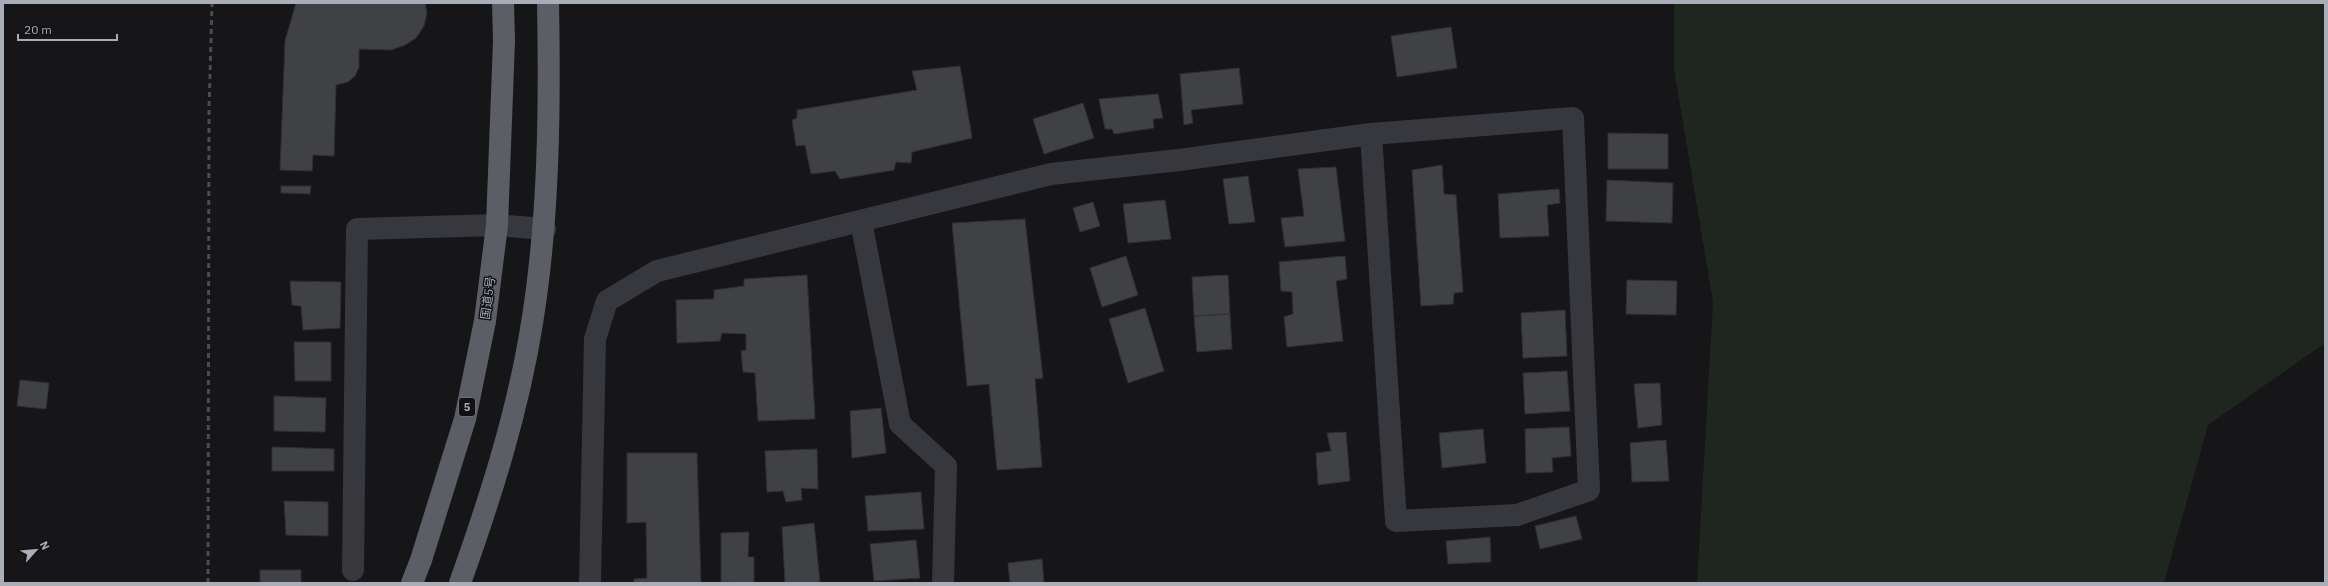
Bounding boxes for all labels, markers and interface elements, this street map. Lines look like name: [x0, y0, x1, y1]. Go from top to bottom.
scale bar: [18, 16, 117, 42]
text: 20 m: [24, 22, 52, 37]
street label: 国道5号: [477, 275, 498, 320]
road number: 5: [459, 398, 475, 416]
north arrow: [16, 530, 56, 570]
text: N: [37, 539, 53, 552]

